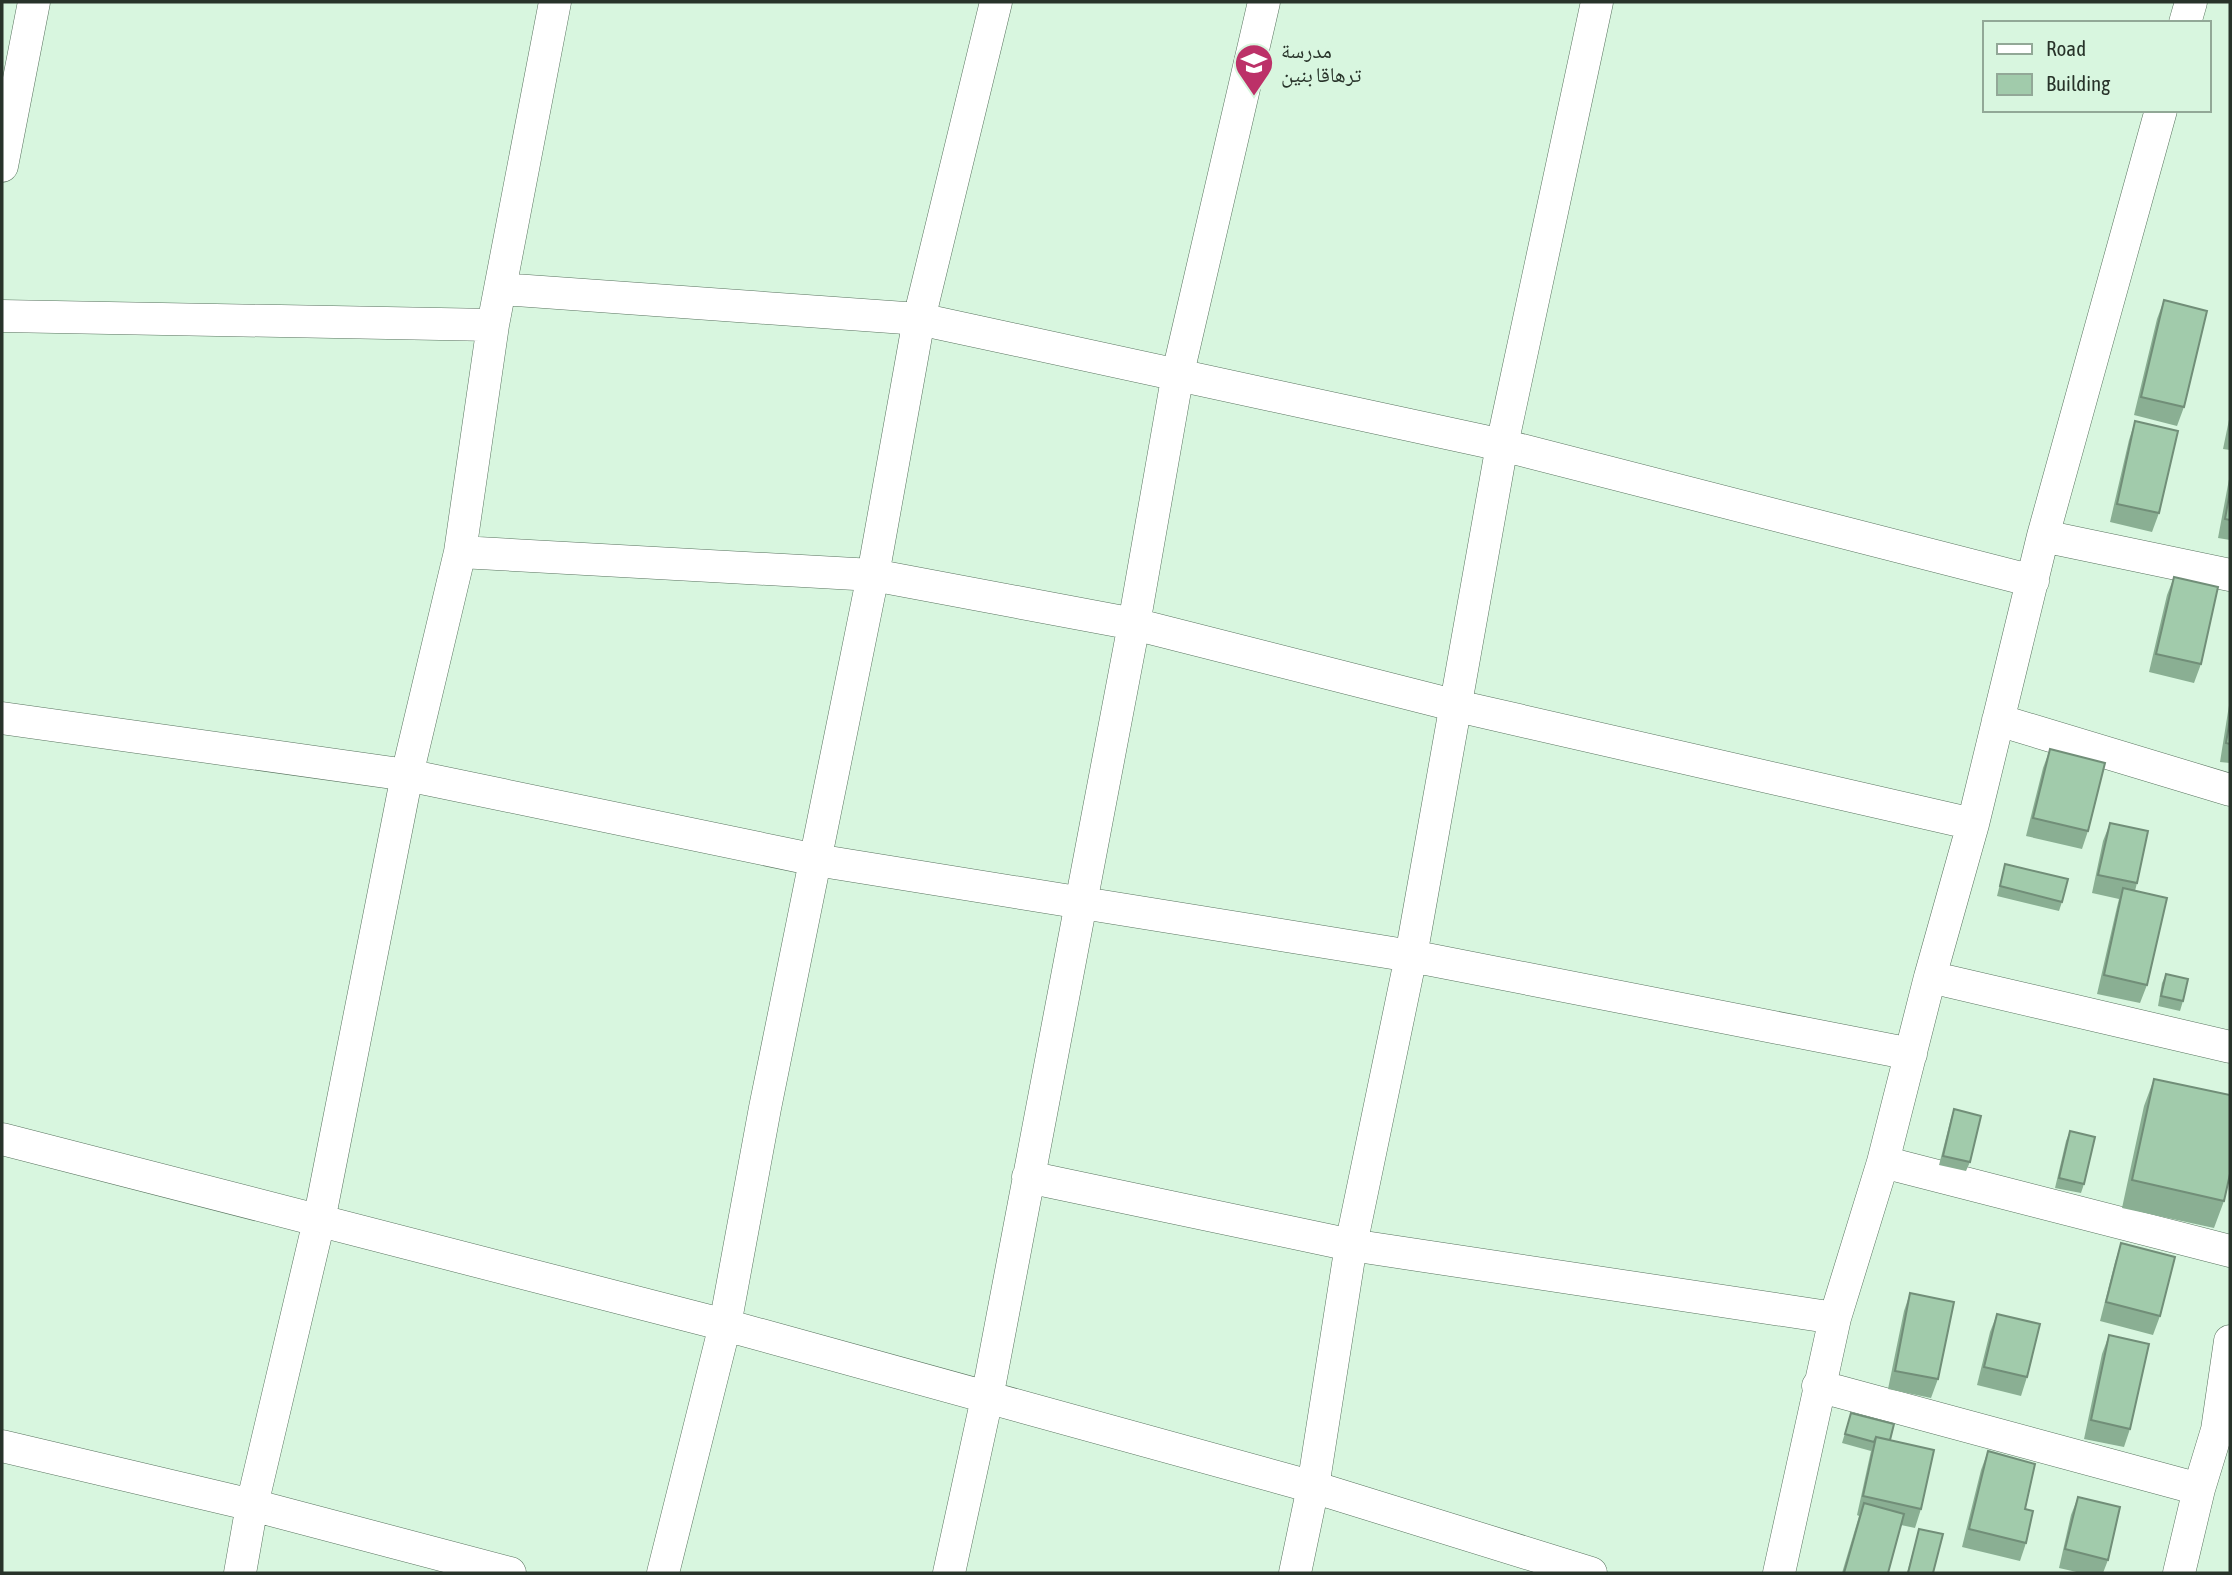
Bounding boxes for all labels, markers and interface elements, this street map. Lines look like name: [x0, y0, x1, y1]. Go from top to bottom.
legend: [1983, 21, 2211, 112]
text: Road: [2046, 36, 2086, 60]
place label: مدرسة ترهاقا بنين: [1281, 38, 1361, 88]
school or university icon: مدرسة ترهاقا بنين: [1233, 42, 1275, 97]
text: Building: [2046, 71, 2110, 95]

